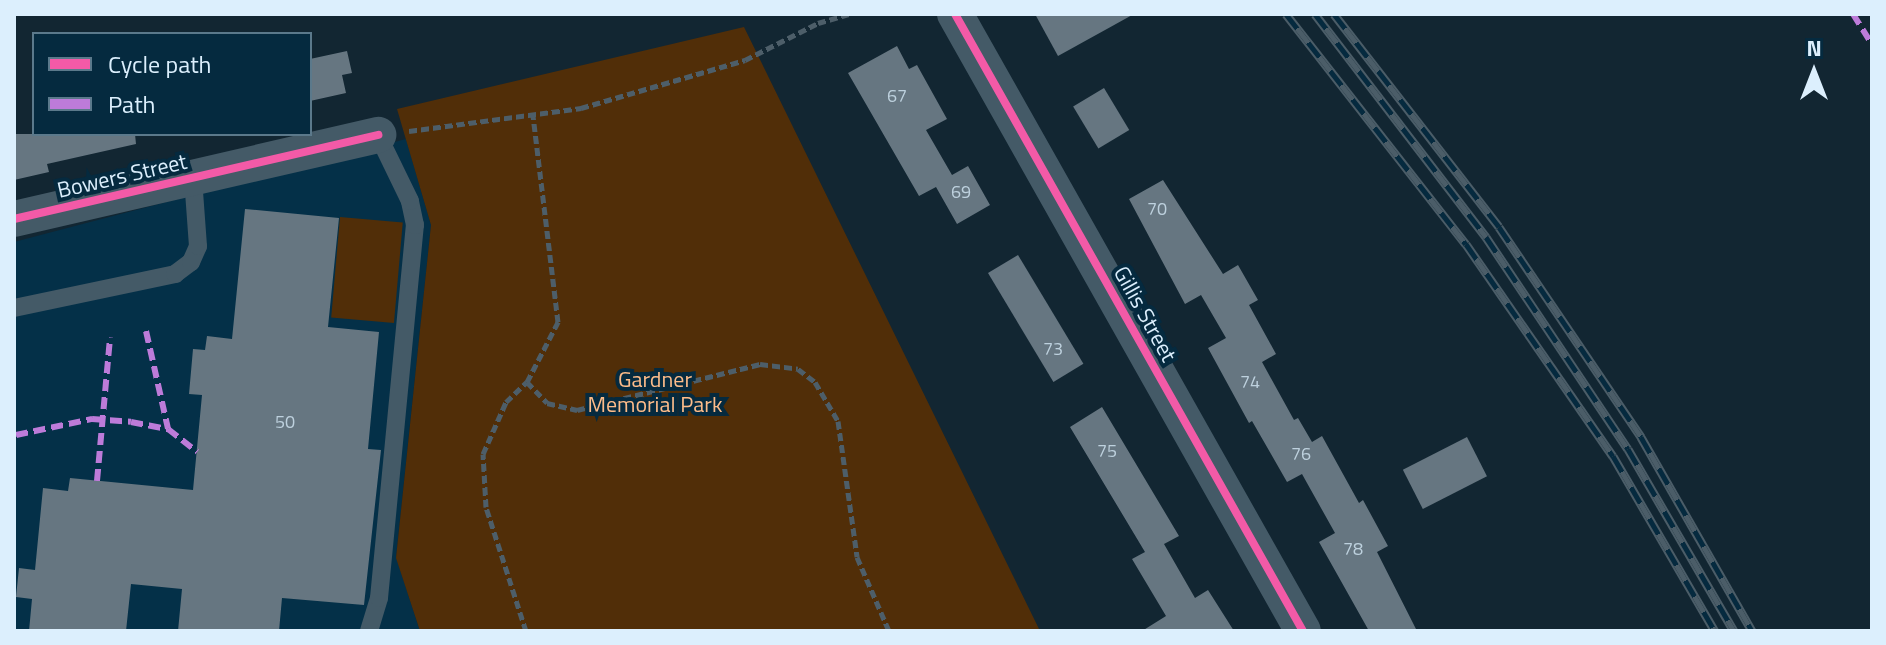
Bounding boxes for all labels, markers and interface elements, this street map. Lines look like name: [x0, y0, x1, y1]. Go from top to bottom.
text: N: [1806, 31, 1822, 65]
legend: [32, 32, 312, 136]
north arrow: [1774, 32, 1854, 112]
text: Cycle path: [108, 46, 211, 82]
house number: 67: [887, 85, 907, 107]
text: Path: [108, 86, 155, 122]
street label: Bowers Street: [55, 148, 189, 204]
house number: 69: [951, 181, 971, 203]
house number: 70: [1147, 198, 1167, 220]
street label: Gillis Street: [1108, 262, 1182, 366]
house number: 73: [1043, 338, 1063, 360]
park label: Gardner Memorial Park: [588, 366, 722, 418]
house number: 74: [1240, 371, 1260, 393]
house number: 50: [275, 411, 295, 433]
house number: 75: [1097, 440, 1117, 462]
house number: 76: [1291, 443, 1311, 465]
house number: 78: [1343, 538, 1363, 560]

